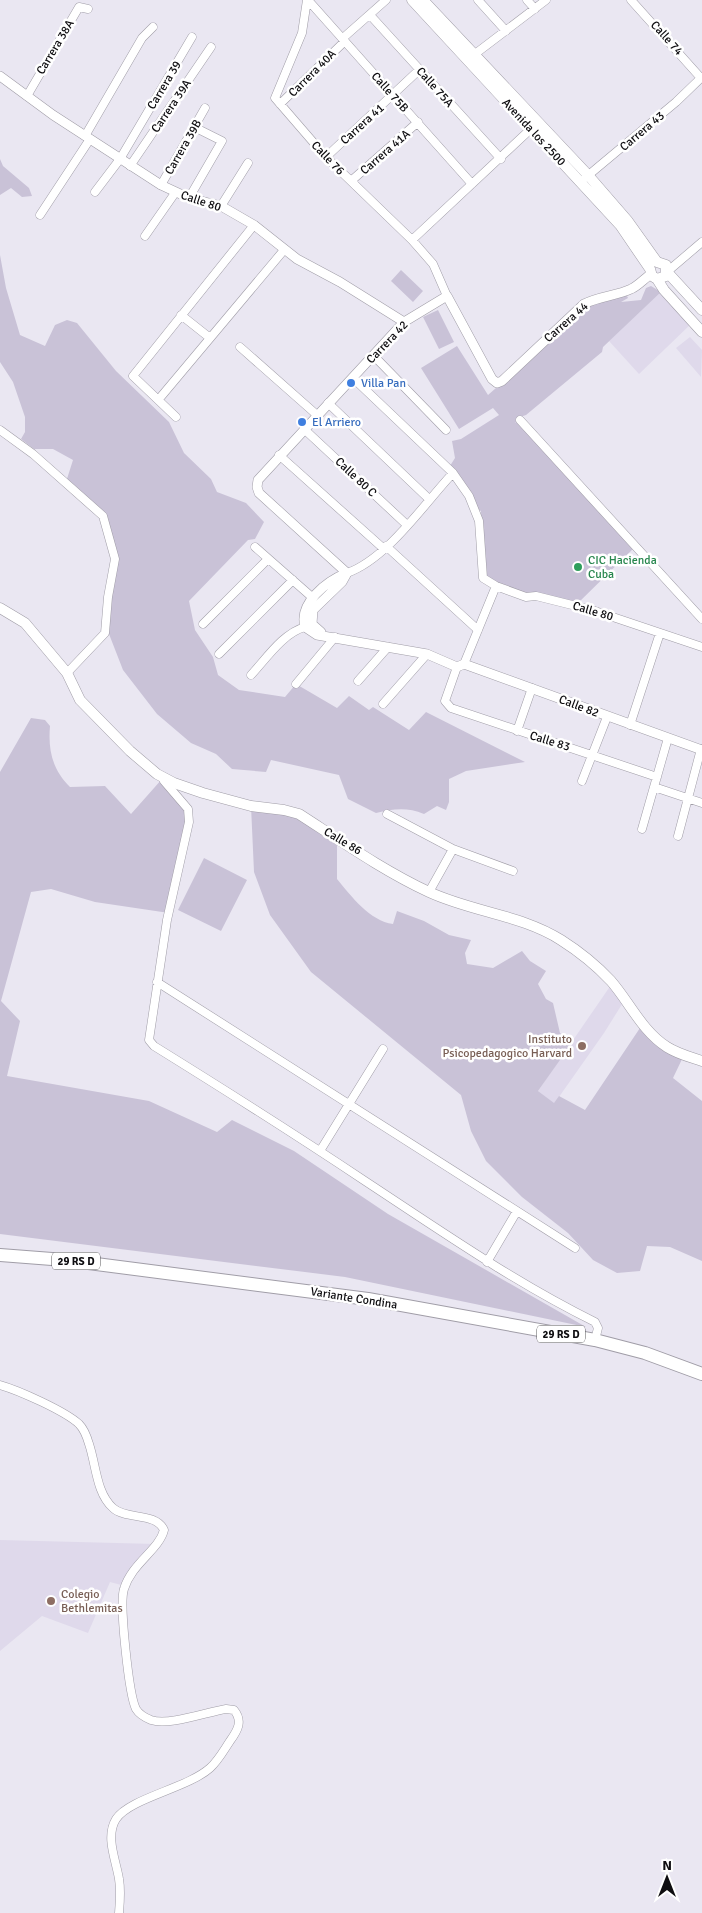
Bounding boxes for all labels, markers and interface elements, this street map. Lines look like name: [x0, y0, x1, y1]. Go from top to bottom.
street label: Carrera 38A: [33, 17, 78, 77]
street label: Calle 74: [647, 18, 686, 59]
street label: Carrera 40A: [285, 46, 340, 100]
street label: Carrera 39: [144, 58, 185, 112]
street label: Calle 75A: [413, 64, 457, 111]
street label: Calle 75B: [368, 69, 412, 116]
street label: Carrera 39A: [148, 76, 195, 136]
street label: Avenida los 2500: [499, 95, 569, 169]
street label: Carrera 41: [337, 101, 387, 148]
street label: Carrera 43: [617, 108, 668, 154]
street label: Carrera 39B: [162, 117, 205, 177]
street label: Carrera 41A: [357, 126, 414, 178]
street label: Calle 76: [308, 138, 348, 179]
street label: Calle 80: [179, 188, 223, 215]
street label: Carrera 44: [541, 299, 592, 346]
street label: Carrera 42: [363, 318, 411, 367]
place label: Villa Pan: [361, 376, 406, 391]
marker: Villa Pan: [345, 377, 357, 389]
place label: El Arriero: [312, 415, 361, 430]
marker: El Arriero: [296, 416, 308, 428]
street label: Calle 80 C: [332, 454, 380, 500]
place label: CIC Hacienda Cuba: [588, 553, 657, 582]
marker: CIC Hacienda Cuba: [572, 561, 584, 573]
street label: Calle 80: [571, 599, 615, 624]
street label: Calle 82: [557, 692, 601, 721]
street label: Calle 83: [528, 728, 572, 755]
street label: Calle 86: [321, 824, 364, 859]
place label: Instituto Psicopedagogico Harvard: [443, 1032, 572, 1061]
marker: Instituto Psicopedagogico Harvard: [576, 1040, 588, 1052]
road number: 29 RS D: [52, 1252, 100, 1270]
street label: Variante Condina: [309, 1284, 399, 1313]
road number: 29 RS D: [537, 1326, 585, 1342]
place label: Colegio Bethlemitas: [61, 1587, 123, 1616]
marker: Colegio Bethlemitas: [45, 1595, 57, 1607]
north arrow: [642, 1853, 692, 1903]
text: N: [662, 1857, 672, 1874]

